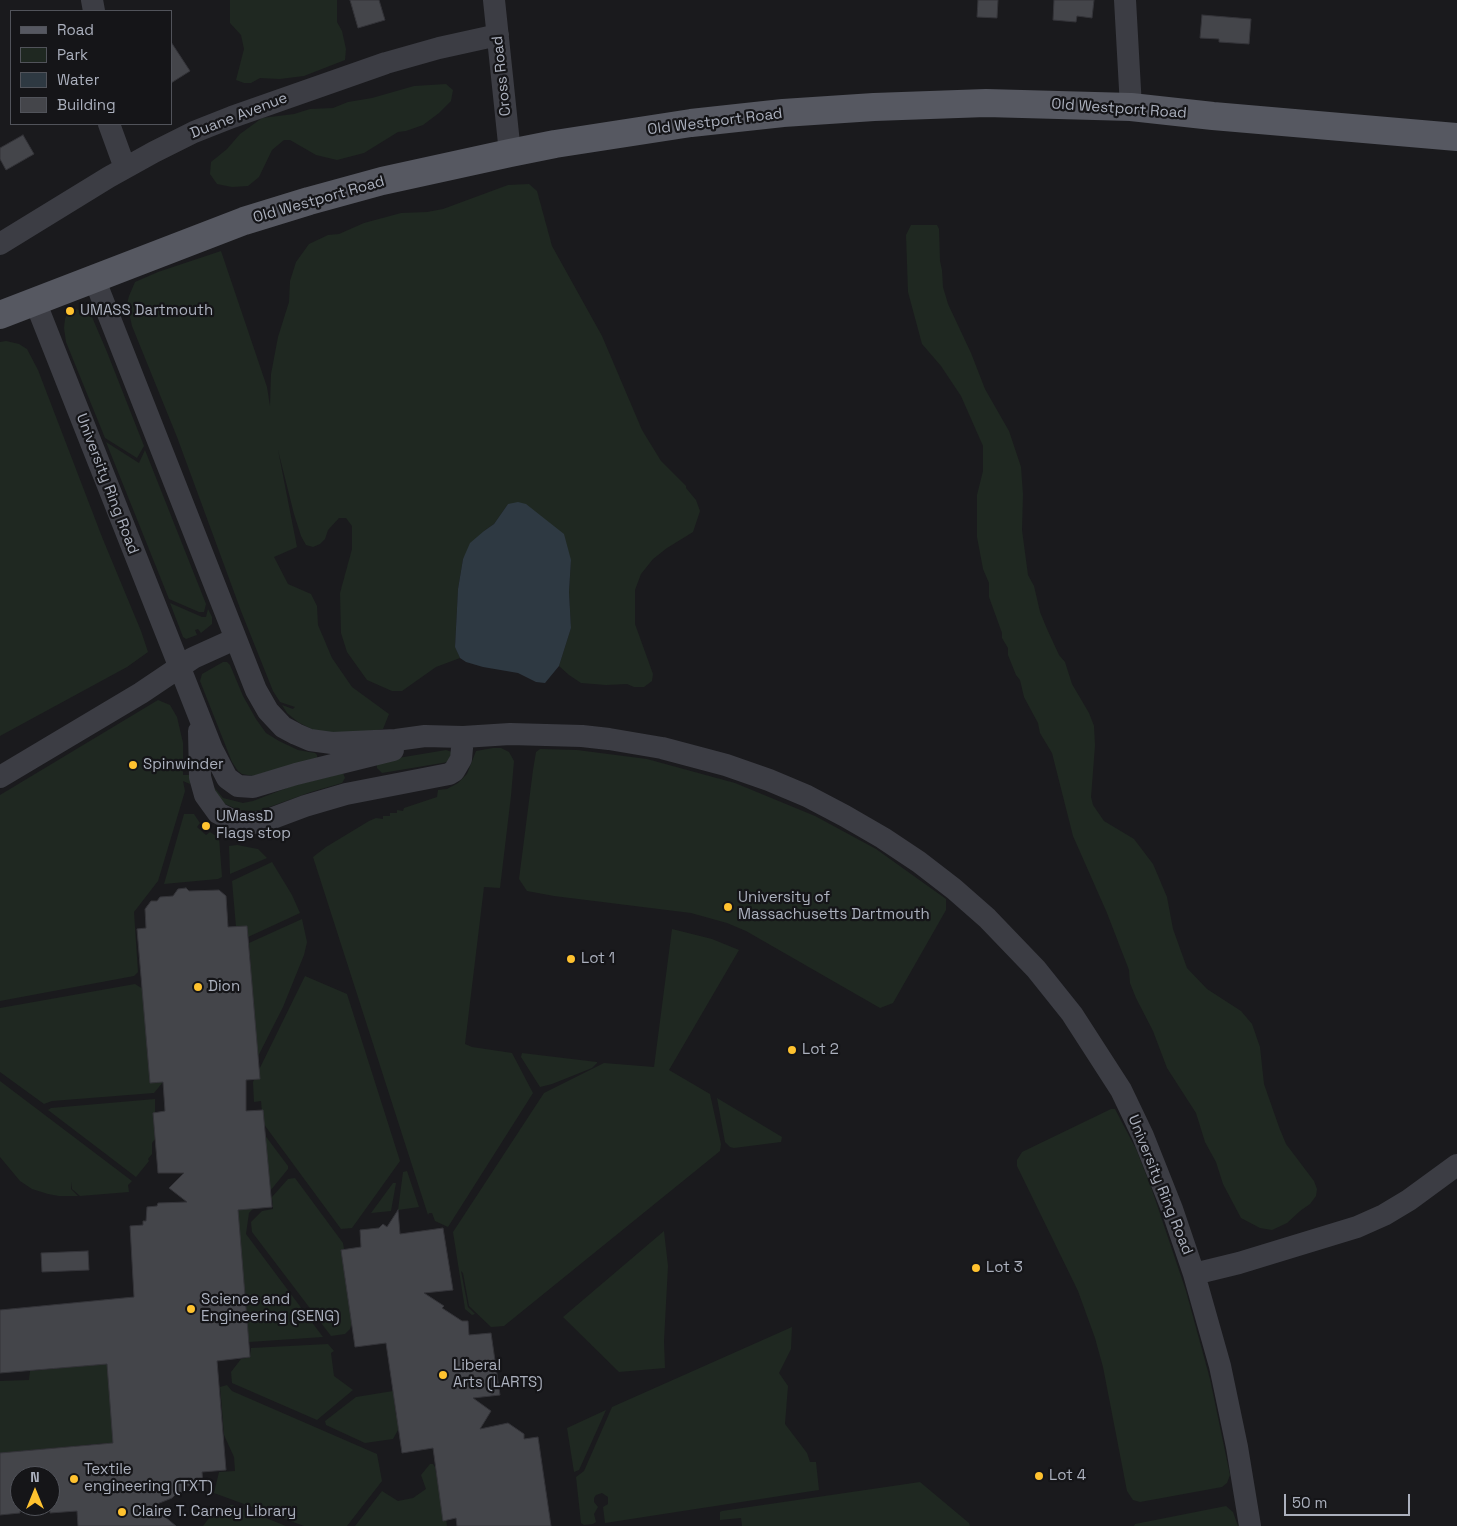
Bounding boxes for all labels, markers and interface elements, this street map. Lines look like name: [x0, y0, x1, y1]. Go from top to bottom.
legend: [10, 10, 172, 125]
text: Road: [57, 20, 94, 39]
street label: Cross Road: [489, 35, 515, 117]
text: Park: [57, 45, 88, 64]
text: Water: [57, 70, 99, 89]
street label: Duane Avenue: [188, 89, 290, 143]
text: Building: [57, 95, 116, 114]
street label: Old Westport Road: [1051, 95, 1187, 123]
street label: Old Westport Road: [647, 105, 783, 139]
street label: Old Westport Road: [251, 173, 387, 227]
place label: UMASS Dartmouth: [80, 302, 213, 320]
marker: UMASS Dartmouth: [64, 305, 76, 317]
street label: University Ring Road: [72, 411, 142, 557]
place label: Spinwinder: [143, 756, 224, 774]
marker: Spinwinder: [127, 759, 139, 771]
place label: UMassD Flags stop: [216, 808, 291, 843]
marker: UMassD Flags stop: [200, 820, 212, 832]
place label: University of Massachusetts Dartmouth: [738, 889, 930, 924]
marker: University of Massachusetts Dartmouth: [722, 901, 734, 913]
place label: Lot 1: [581, 950, 615, 968]
marker: Lot 1: [565, 953, 577, 965]
place label: Dion: [208, 978, 240, 996]
marker: Dion: [192, 981, 204, 993]
place label: Lot 2: [802, 1041, 839, 1059]
marker: Lot 2: [786, 1044, 798, 1056]
street label: University Ring Road: [1124, 1112, 1196, 1258]
place label: Lot 3: [986, 1259, 1023, 1277]
marker: Lot 3: [970, 1262, 982, 1274]
place label: Science and Engineering (SENG): [201, 1291, 340, 1326]
marker: Science and Engineering (SENG): [185, 1303, 197, 1315]
place label: Liberal Arts (LARTS): [453, 1357, 543, 1392]
marker: Liberal Arts (LARTS): [437, 1369, 449, 1381]
place label: Textile engineering (TXT): [84, 1461, 213, 1496]
north arrow: [10, 1466, 60, 1516]
place label: Lot 4: [1049, 1467, 1086, 1485]
text: N: [30, 1468, 40, 1486]
marker: Lot 4: [1033, 1470, 1045, 1482]
marker: Textile engineering (TXT): [68, 1473, 80, 1485]
scale bar: [1287, 1484, 1413, 1516]
text: 50 m: [1292, 1493, 1327, 1512]
place label: Claire T. Carney Library: [132, 1503, 296, 1521]
marker: Claire T. Carney Library: [116, 1506, 128, 1518]

